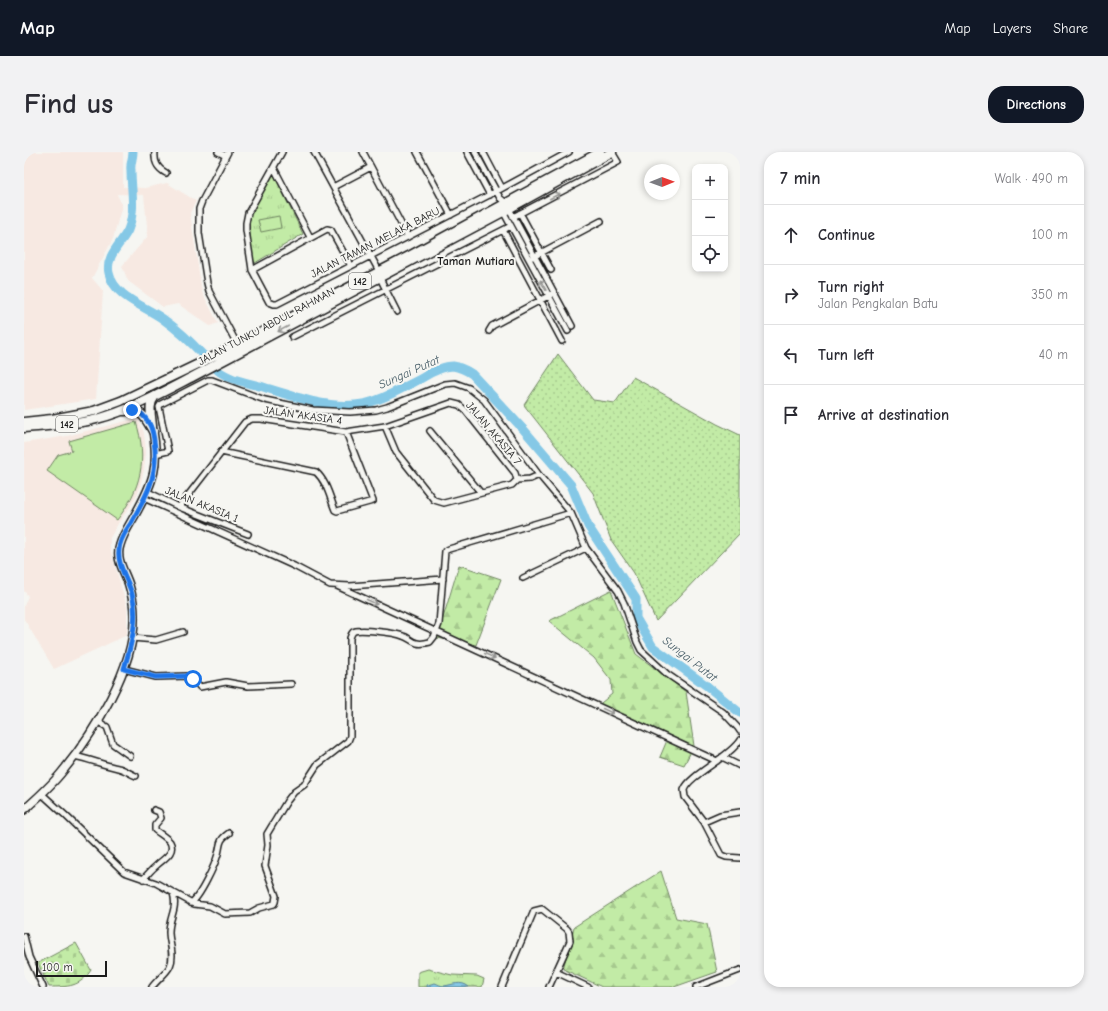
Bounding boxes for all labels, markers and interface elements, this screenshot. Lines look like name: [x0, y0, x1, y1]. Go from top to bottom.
text: Map: [20, 17, 55, 39]
text: Map: [944, 20, 971, 37]
text: Layers: [993, 20, 1031, 37]
text: Share: [1053, 20, 1088, 37]
button: Directions: [988, 86, 1084, 123]
text: Find us: [24, 88, 113, 120]
north arrow: [644, 164, 680, 200]
map controls: [692, 164, 728, 272]
button: +: [692, 164, 728, 200]
text: 7 min: [780, 169, 821, 188]
text: Walk · 490 m: [995, 171, 1068, 186]
one-way arrow: [548, 191, 560, 199]
button: −: [692, 200, 728, 236]
street label: JALAN TAMAN MELAKA BARU: [308, 204, 442, 281]
icon: ahead: [780, 224, 802, 246]
text: Continue: [818, 226, 875, 244]
text: 100 m: [1032, 227, 1068, 242]
button: locate: [692, 236, 728, 272]
district label: Taman Mutiara: [437, 254, 515, 268]
road number: 142: [349, 273, 371, 289]
text: Turn right: [818, 278, 884, 296]
one-way arrow: [538, 279, 546, 291]
icon: right: [780, 284, 802, 306]
street label: JALAN TUNKU ABDUL RAHMAN: [196, 285, 337, 368]
text: 350 m: [1031, 287, 1068, 302]
text: Jalan Pengkalan Batu: [818, 296, 938, 311]
one-way arrow: [278, 326, 290, 333]
icon: left: [780, 344, 802, 366]
text: Turn left: [818, 346, 874, 364]
text: 40 m: [1039, 347, 1068, 362]
water label: Sungai Putat: [376, 352, 443, 392]
street label: JALAN AKASIA 7: [463, 399, 524, 468]
route end: [123, 401, 141, 419]
street label: JALAN AKASIA 4: [263, 404, 343, 427]
icon: arrive: [780, 404, 802, 426]
text: Arrive at destination: [818, 406, 949, 424]
road number: 142: [56, 416, 78, 432]
street label: JALAN AKASIA 1: [163, 484, 240, 525]
one-way arrow: [366, 599, 378, 606]
water label: Sungai Putat: [660, 633, 721, 685]
one-way arrow: [484, 653, 496, 661]
route start: [184, 670, 202, 688]
one-way arrow: [602, 708, 614, 715]
scale bar: [36, 959, 107, 978]
text: 100 m: [42, 961, 73, 974]

